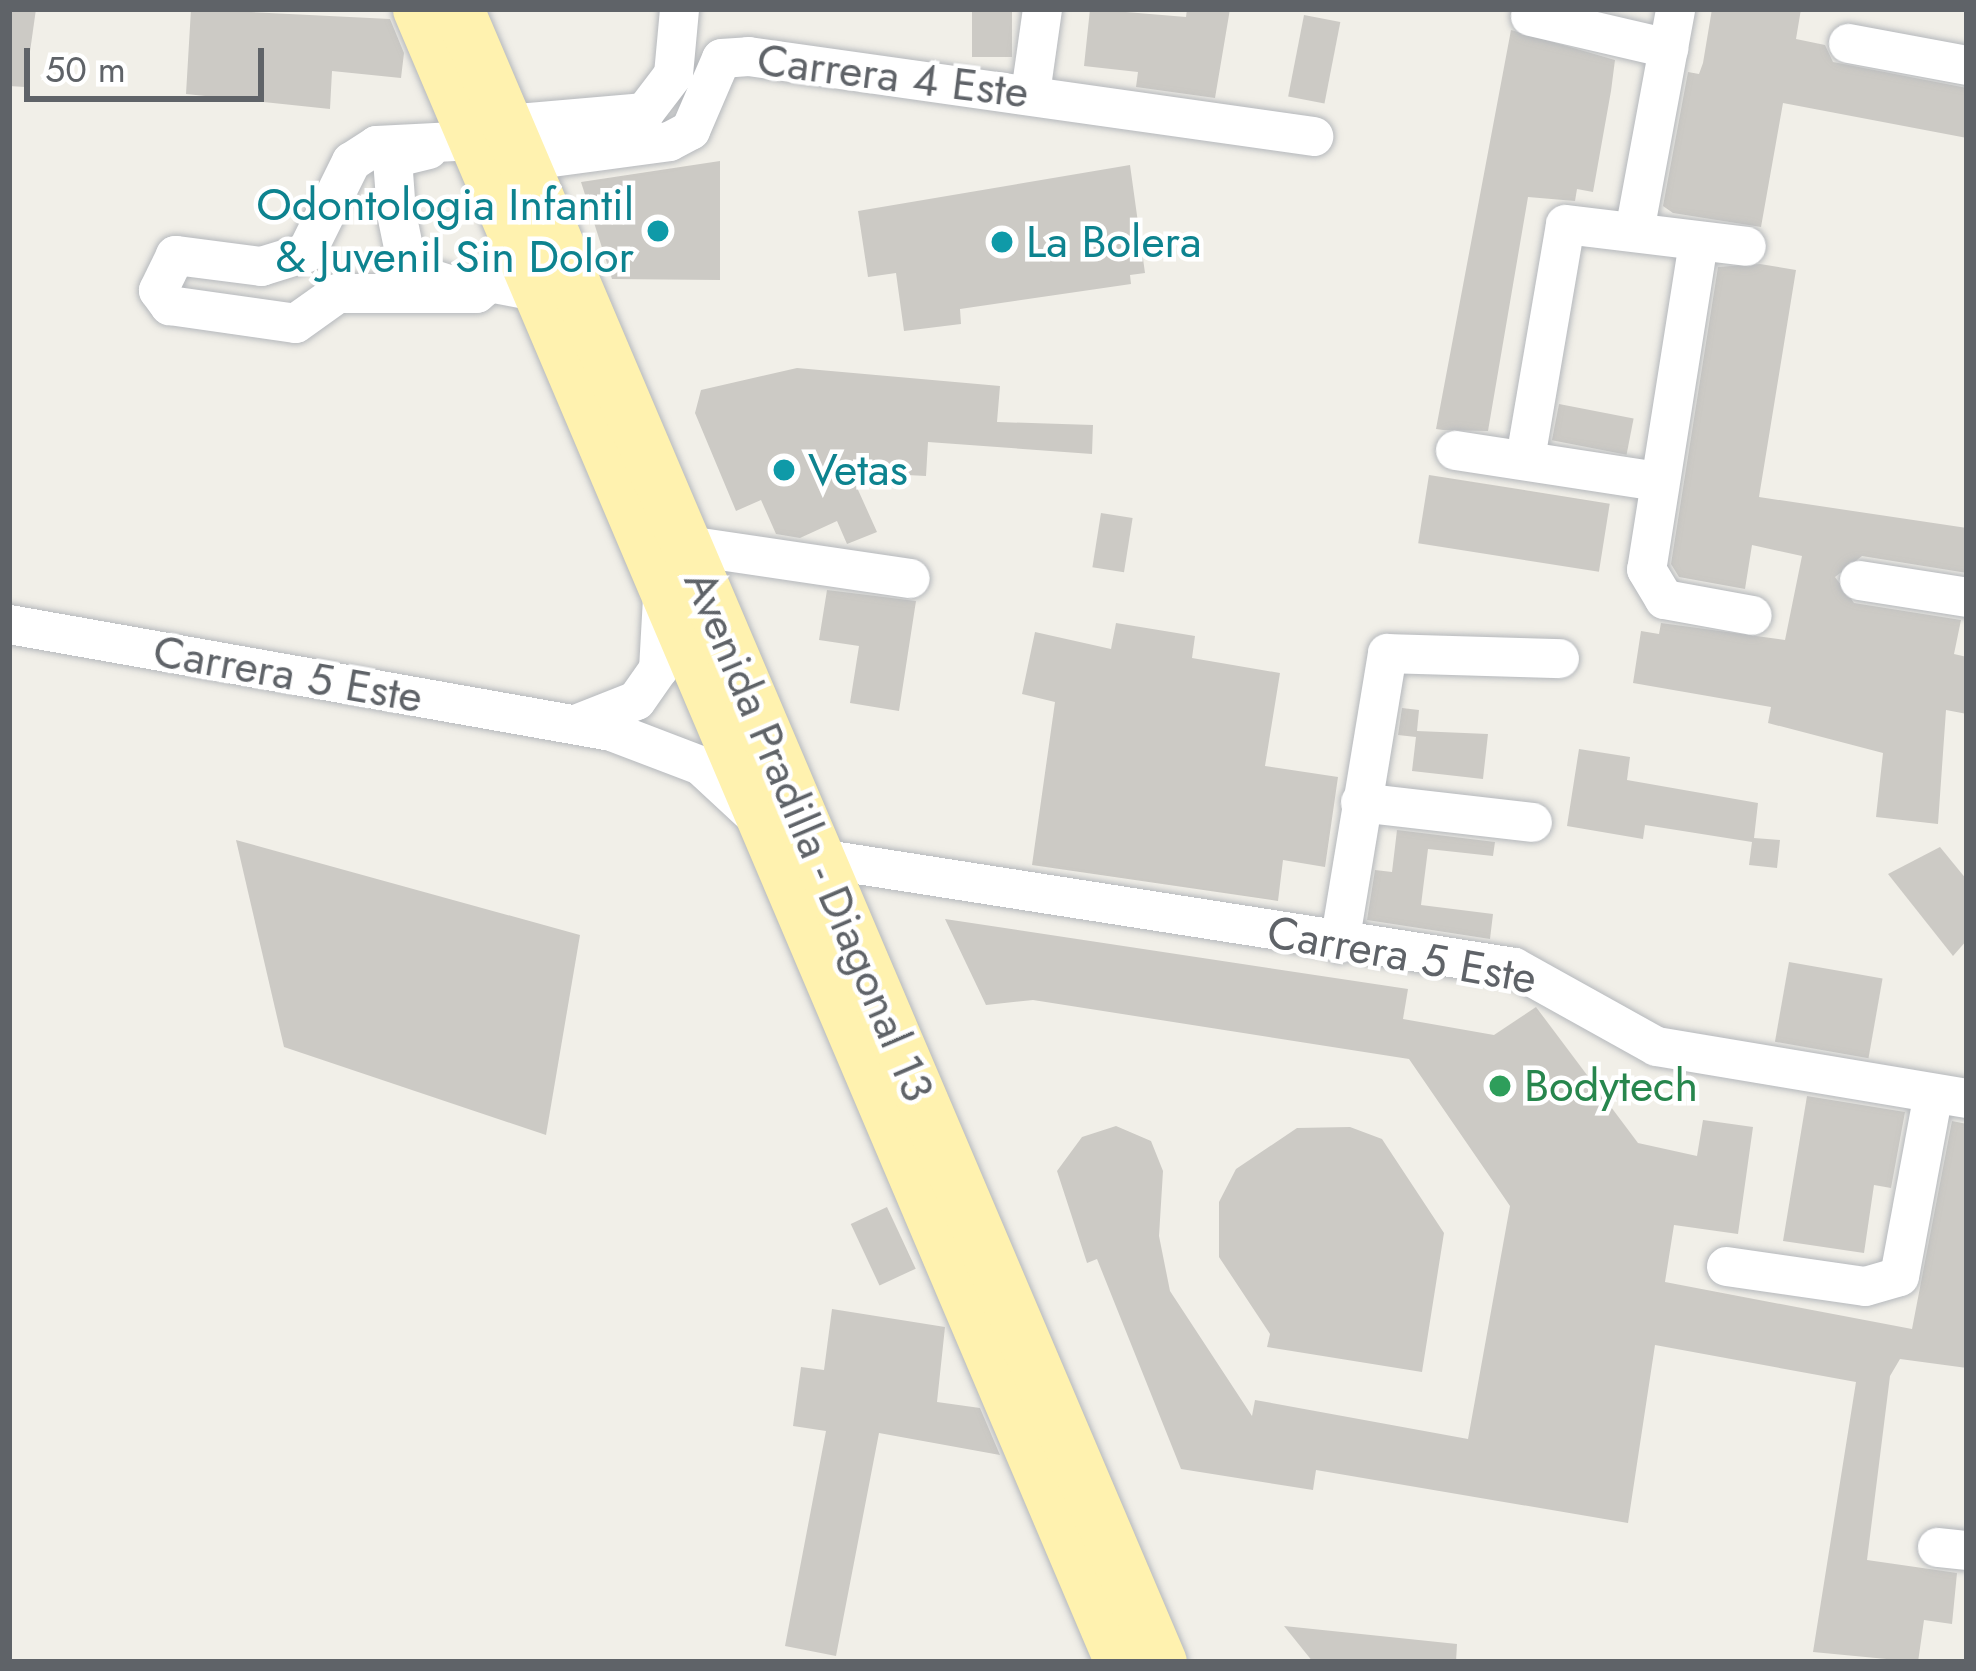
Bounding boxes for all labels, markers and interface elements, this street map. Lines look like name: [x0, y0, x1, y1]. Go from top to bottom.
scale bar: [30, 24, 270, 98]
street label: Carrera 4 Este: [754, 33, 1032, 119]
text: 50 m: [45, 43, 126, 95]
place label: Odontologia Infantil & Juvenil Sin Dolor: [256, 178, 634, 284]
place label: La Bolera: [1026, 215, 1202, 269]
marker: Odontologia Infantil & Juvenil Sin Dolor: [645, 218, 671, 244]
marker: La Bolera: [989, 229, 1015, 255]
place label: Vetas: [808, 443, 908, 497]
marker: Vetas: [771, 457, 797, 483]
street label: Avenida Pradilla - Diagonal 13: [673, 563, 945, 1109]
street label: Carrera 5 Este: [149, 624, 427, 724]
street label: Carrera 5 Este: [1263, 905, 1541, 1005]
place label: Bodytech: [1524, 1059, 1698, 1113]
marker: Bodytech: [1487, 1073, 1513, 1099]

